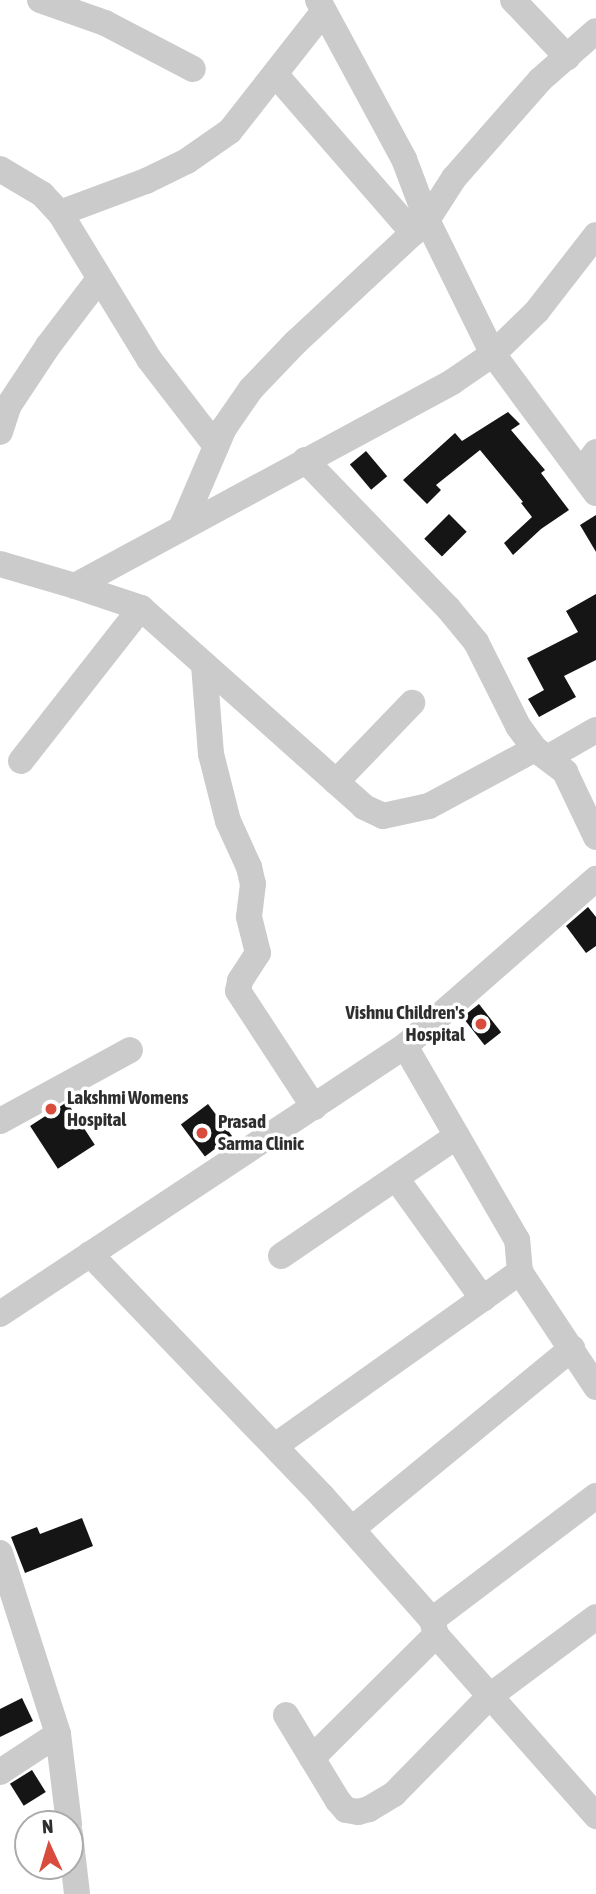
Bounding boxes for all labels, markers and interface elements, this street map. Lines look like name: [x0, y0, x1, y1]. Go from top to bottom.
place label: Vishnu Children's Hospital: [346, 1002, 465, 1046]
marker: Vishnu Children's Hospital: [471, 1014, 491, 1034]
place label: Lakshmi Womens Hospital: [67, 1087, 188, 1131]
marker: Lakshmi Womens Hospital: [41, 1099, 61, 1119]
place label: Prasad Sarma Clinic: [218, 1111, 304, 1155]
marker: Prasad Sarma Clinic: [192, 1123, 212, 1143]
north arrow: [14, 1810, 84, 1880]
text: N: [41, 1815, 54, 1837]

